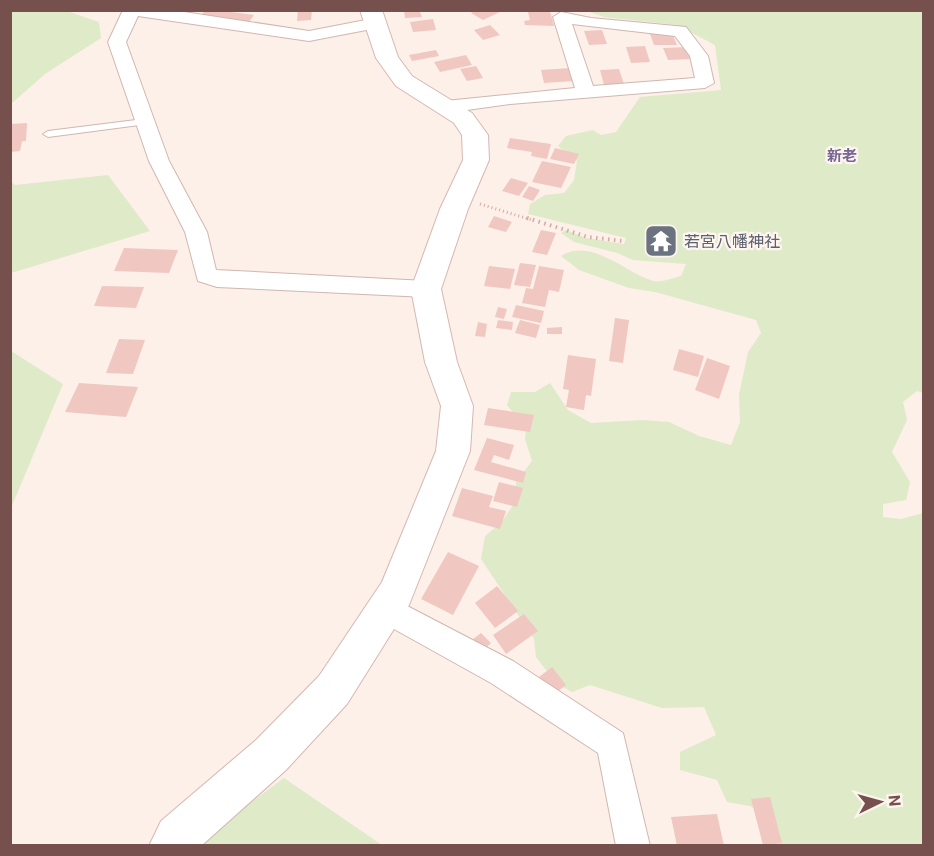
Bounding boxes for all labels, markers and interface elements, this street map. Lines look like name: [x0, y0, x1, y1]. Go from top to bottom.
district label: 新老: [827, 147, 857, 165]
temple icon: 若宮八幡神社: [643, 223, 679, 259]
place label: 若宮八幡神社: [684, 232, 780, 251]
north arrow: [850, 772, 910, 832]
text: N: [884, 794, 904, 807]

